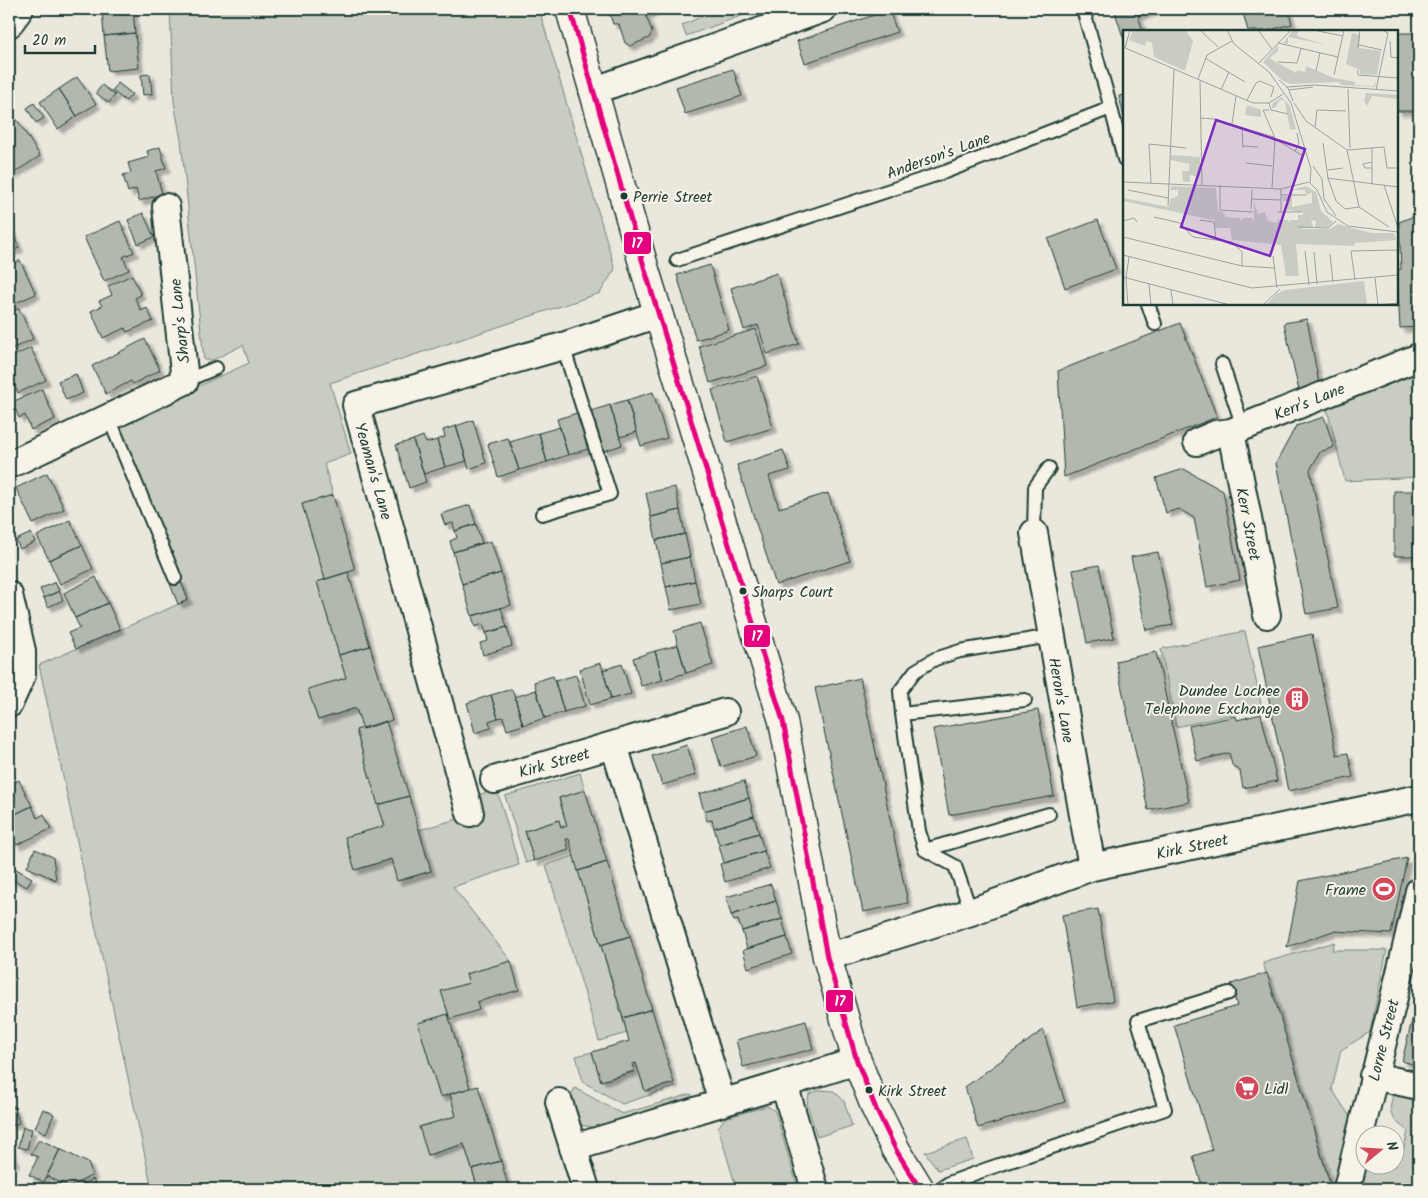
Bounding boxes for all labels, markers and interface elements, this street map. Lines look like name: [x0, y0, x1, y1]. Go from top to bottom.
scale bar: [25, 22, 95, 54]
text: 20 m: [32, 29, 66, 53]
inset map: [1123, 30, 1398, 305]
street label: Anderson's Lane: [883, 126, 994, 187]
place label: Perrie Street: [633, 186, 712, 210]
marker: Perrie Street: [619, 191, 629, 201]
line badge: 17: [623, 231, 652, 255]
text: 17: [632, 233, 643, 255]
street label: Sharp's Lane: [164, 277, 197, 364]
street label: Kerr's Lane: [1270, 377, 1349, 428]
street label: Yeaman's Lane: [347, 420, 398, 523]
street label: Kerr Street: [1228, 485, 1267, 564]
place label: Sharps Court: [752, 581, 834, 605]
marker: Sharps Court: [738, 586, 748, 596]
line badge: 17: [743, 624, 771, 648]
text: 17: [752, 626, 763, 648]
street label: Heron's Lane: [1041, 655, 1080, 745]
place label: Dundee Lochee Telephone Exchange: [1145, 679, 1280, 722]
building icon: Dundee Lochee Telephone Exchange: [1284, 686, 1310, 712]
street label: Kirk Street: [516, 741, 594, 786]
street label: Kirk Street: [1154, 827, 1231, 867]
sports icon: Frame: [1371, 876, 1397, 902]
place label: Frame: [1325, 878, 1366, 903]
line badge: 17: [825, 989, 854, 1013]
text: 17: [835, 991, 846, 1013]
street label: Lorne Street: [1362, 996, 1407, 1084]
supermarket icon: Lidl: [1234, 1075, 1260, 1101]
place label: Lidl: [1264, 1077, 1289, 1102]
place label: Kirk Street: [878, 1080, 947, 1104]
marker: Kirk Street: [864, 1085, 874, 1095]
north arrow: [1356, 1126, 1406, 1176]
text: N: [1380, 1139, 1403, 1154]

